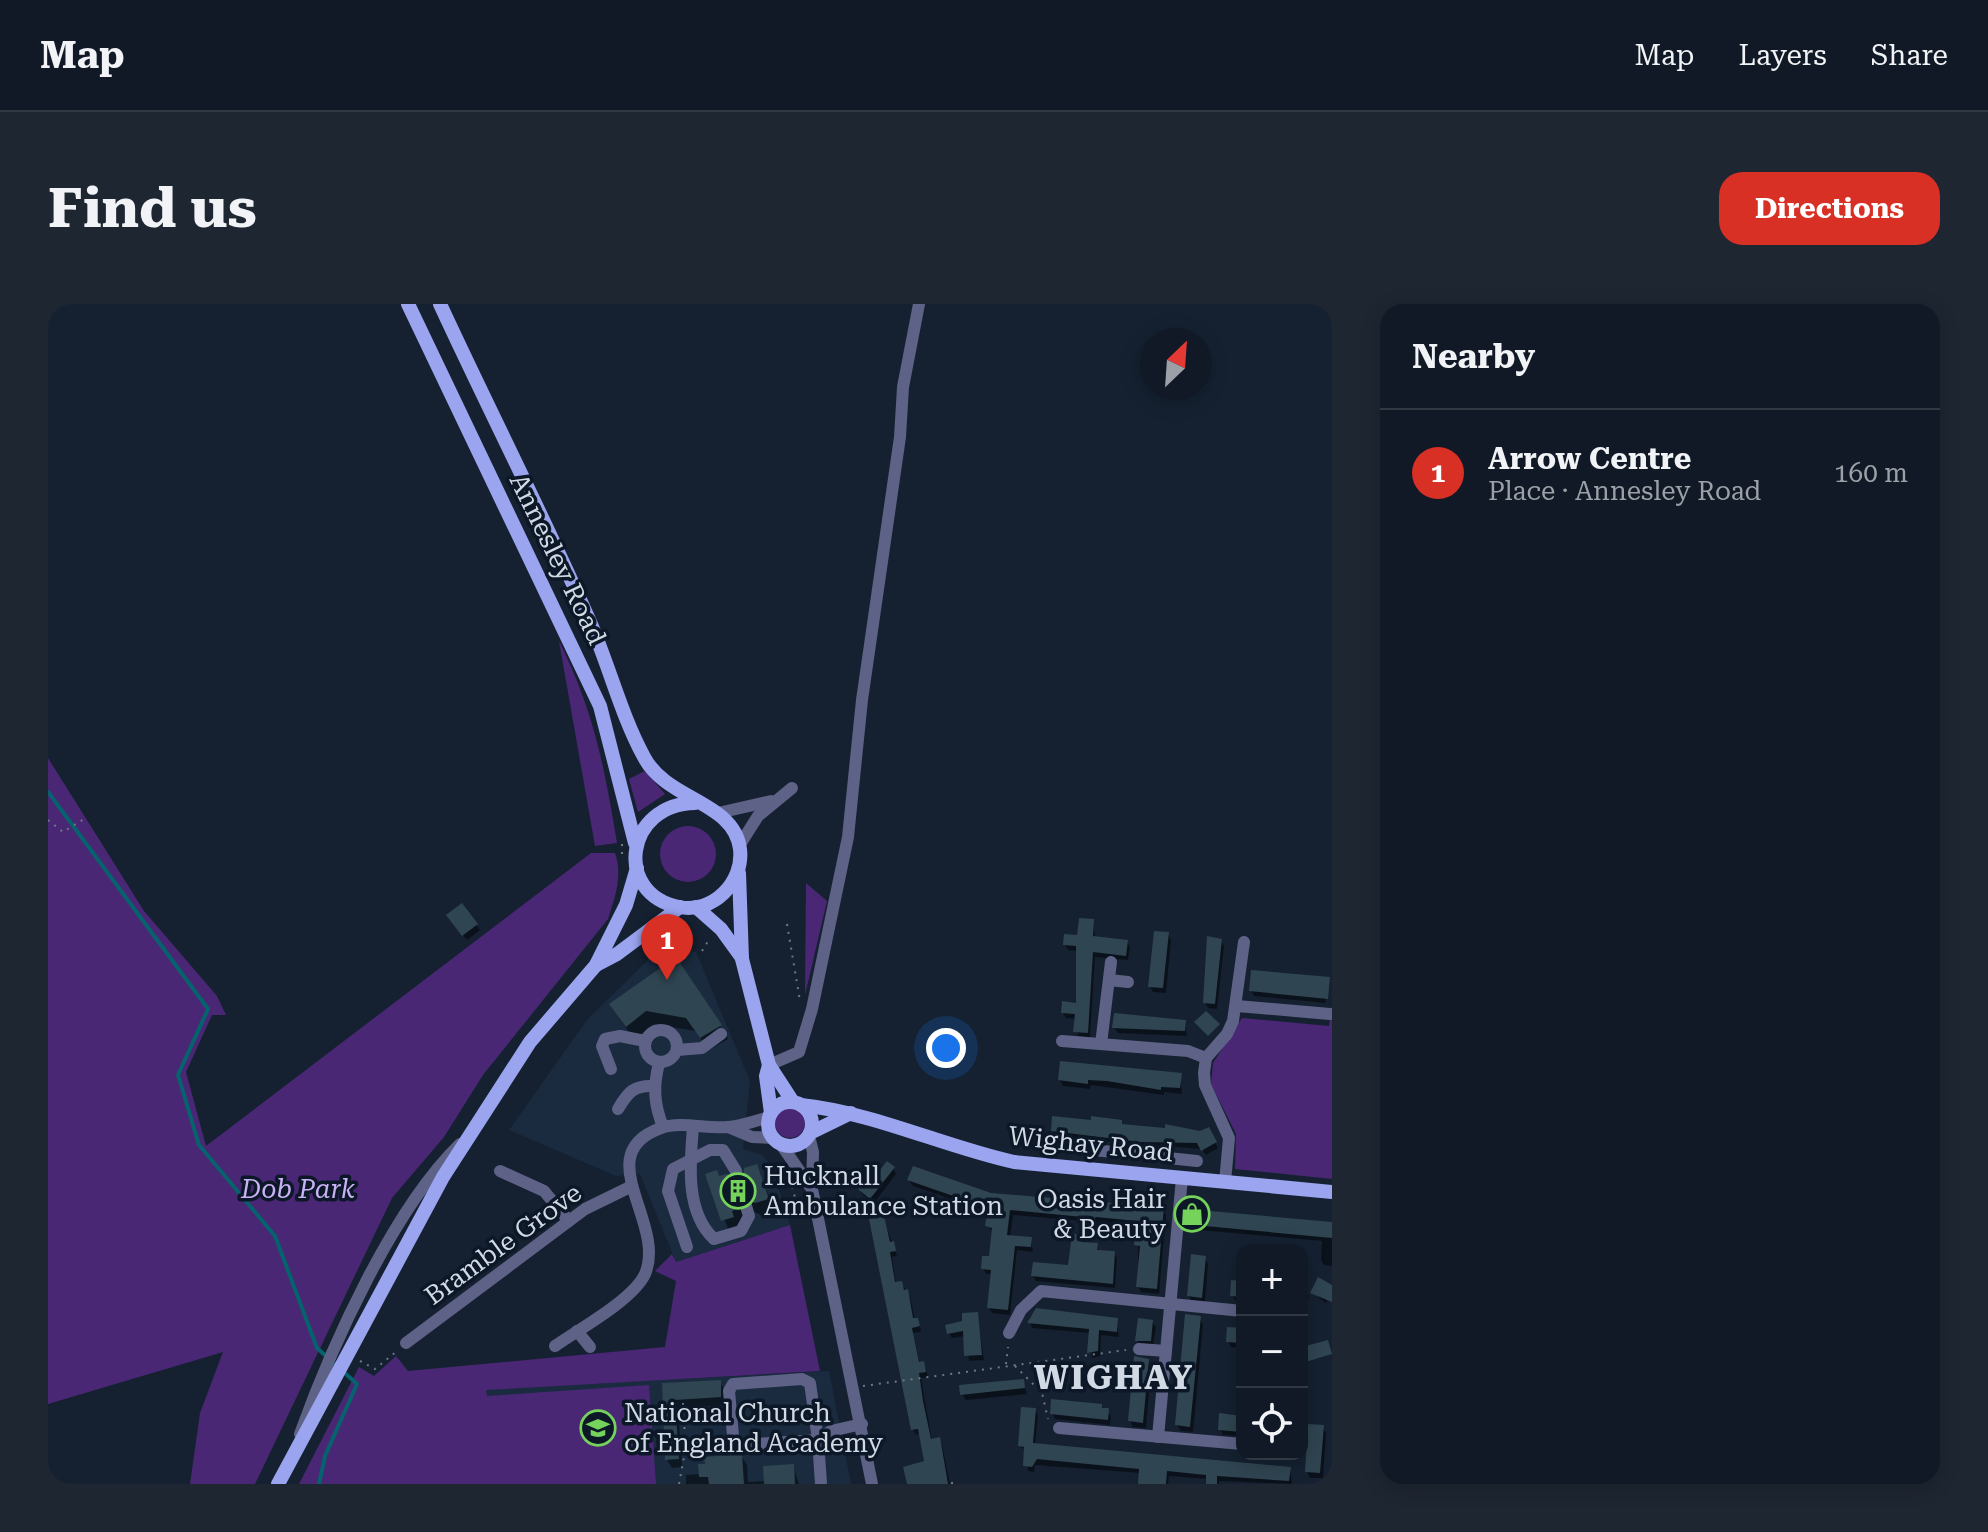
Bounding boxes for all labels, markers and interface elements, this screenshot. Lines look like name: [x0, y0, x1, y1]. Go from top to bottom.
text: Map: [40, 33, 125, 77]
text: Map: [1635, 39, 1694, 72]
text: Layers: [1738, 39, 1827, 72]
text: Share: [1871, 39, 1948, 72]
button: Directions: [1719, 172, 1940, 245]
text: Find us: [48, 175, 257, 241]
north arrow: [1140, 328, 1212, 400]
text: Nearby: [1412, 336, 1535, 376]
text: Arrow Centre: [1488, 441, 1691, 476]
text: 1: [1431, 458, 1445, 488]
text: 160 m: [1834, 458, 1908, 488]
street label: Annesley Road: [504, 469, 612, 650]
text: Place · Annesley Road: [1488, 476, 1761, 506]
pin: 1: [641, 914, 693, 980]
your location: [926, 1028, 966, 1068]
street label: Wighay Road: [1007, 1120, 1175, 1168]
place label: Hucknall Ambulance Station: [764, 1161, 1003, 1221]
building icon: Hucknall Ambulance Station: [719, 1172, 757, 1210]
park label: Dob Park: [240, 1174, 356, 1204]
street label: Bramble Grove: [419, 1177, 587, 1311]
place label: Oasis Hair & Beauty: [1037, 1184, 1167, 1244]
shop icon: Oasis Hair & Beauty: [1173, 1195, 1211, 1233]
map controls: [1236, 1244, 1308, 1460]
button: +: [1236, 1244, 1308, 1316]
button: −: [1236, 1316, 1308, 1388]
district label: WIGHAY: [1034, 1357, 1194, 1397]
button: locate: [1236, 1388, 1308, 1460]
place label: National Church of England Academy: [624, 1398, 884, 1458]
school or university icon: National Church of England Academy: [579, 1409, 617, 1447]

